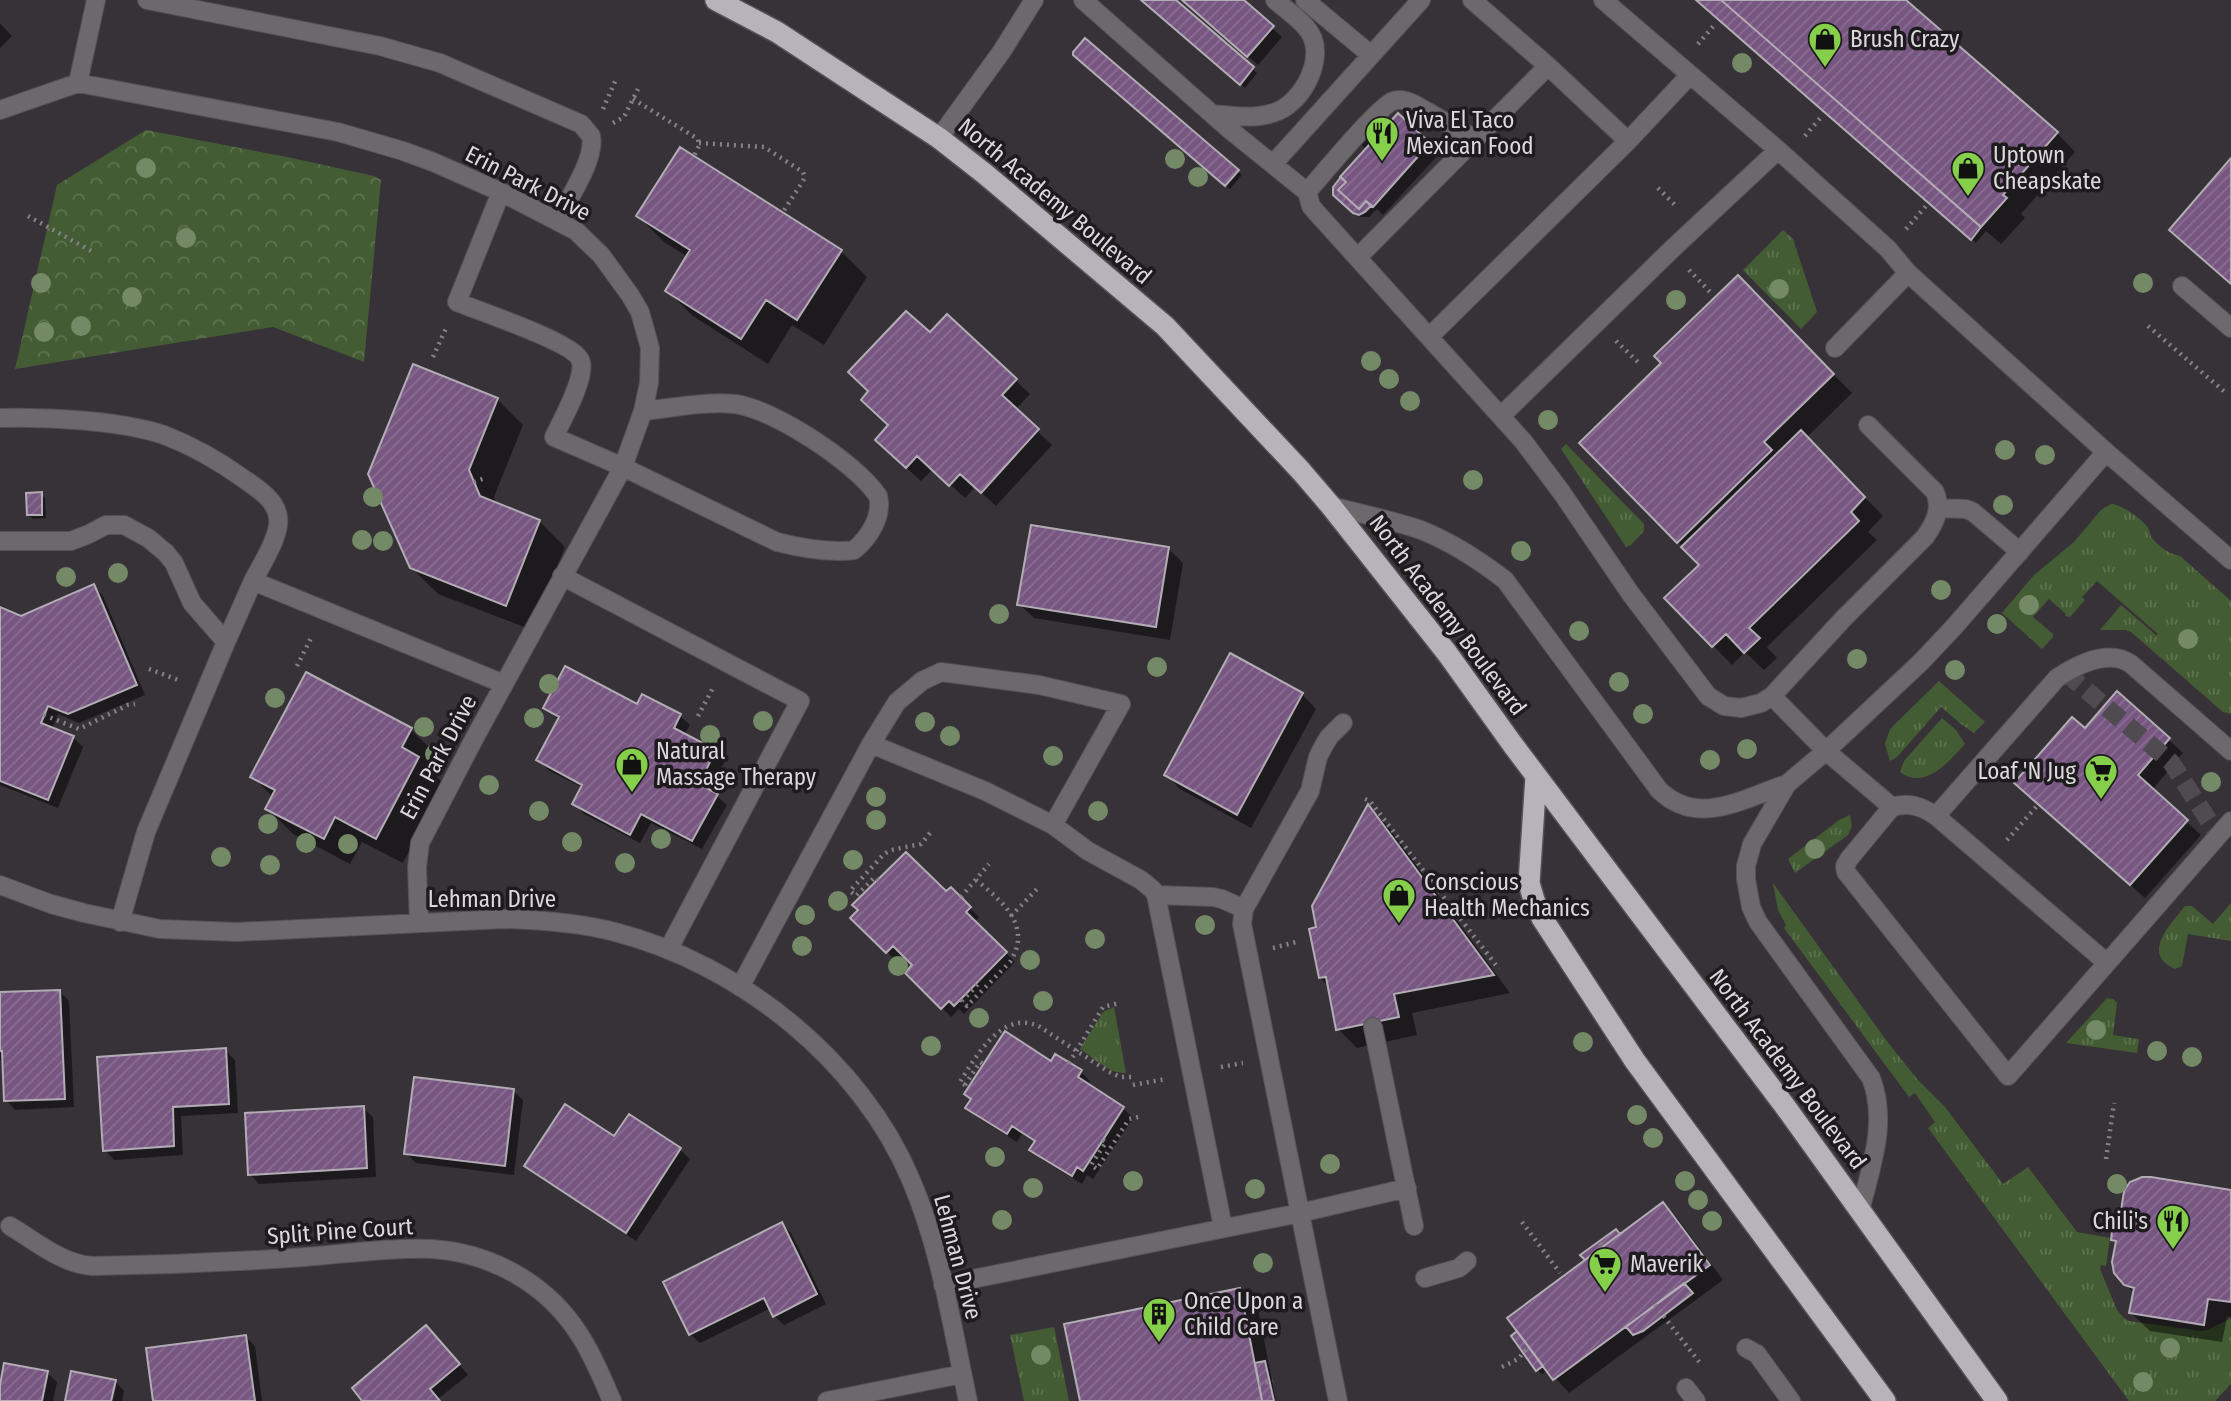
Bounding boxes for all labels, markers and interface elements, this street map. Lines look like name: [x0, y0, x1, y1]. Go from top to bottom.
shop icon: Brush Crazy: [1806, 20, 1844, 69]
place label: Brush Crazy: [1850, 25, 1960, 53]
place label: Viva El Taco Mexican Food: [1406, 106, 1534, 160]
street label: North Academy Boulevard: [953, 112, 1157, 290]
restaurant icon: Viva El Taco Mexican Food: [1363, 114, 1401, 163]
street label: Erin Park Drive: [461, 139, 595, 227]
place label: Uptown Cheapskate: [1993, 141, 2101, 195]
shop icon: Uptown Cheapskate: [1949, 149, 1987, 198]
street label: North Academy Boulevard: [1363, 509, 1533, 721]
street label: Erin Park Drive: [394, 690, 482, 824]
place label: Natural Massage Therapy: [656, 737, 817, 791]
shop icon: Natural Massage Therapy: [613, 745, 651, 794]
supermarket icon: Loaf 'N Jug: [2082, 752, 2120, 801]
place label: Loaf 'N Jug: [1978, 757, 2076, 785]
place label: Conscious Health Mechanics: [1424, 868, 1590, 922]
shop icon: Conscious Health Mechanics: [1380, 876, 1418, 925]
street label: Lehman Drive: [428, 885, 556, 913]
street label: North Academy Boulevard: [1703, 963, 1873, 1175]
street label: Lehman Drive: [928, 1191, 988, 1323]
restaurant icon: Chili's: [2154, 1202, 2192, 1251]
place label: Chili's: [2093, 1207, 2148, 1235]
street label: Split Pine Court: [266, 1212, 414, 1250]
supermarket icon: Maverik: [1586, 1245, 1624, 1294]
place label: Maverik: [1630, 1250, 1704, 1278]
place label: Once Upon a Child Care: [1184, 1287, 1303, 1341]
building icon: Once Upon a Child Care: [1140, 1295, 1178, 1344]

